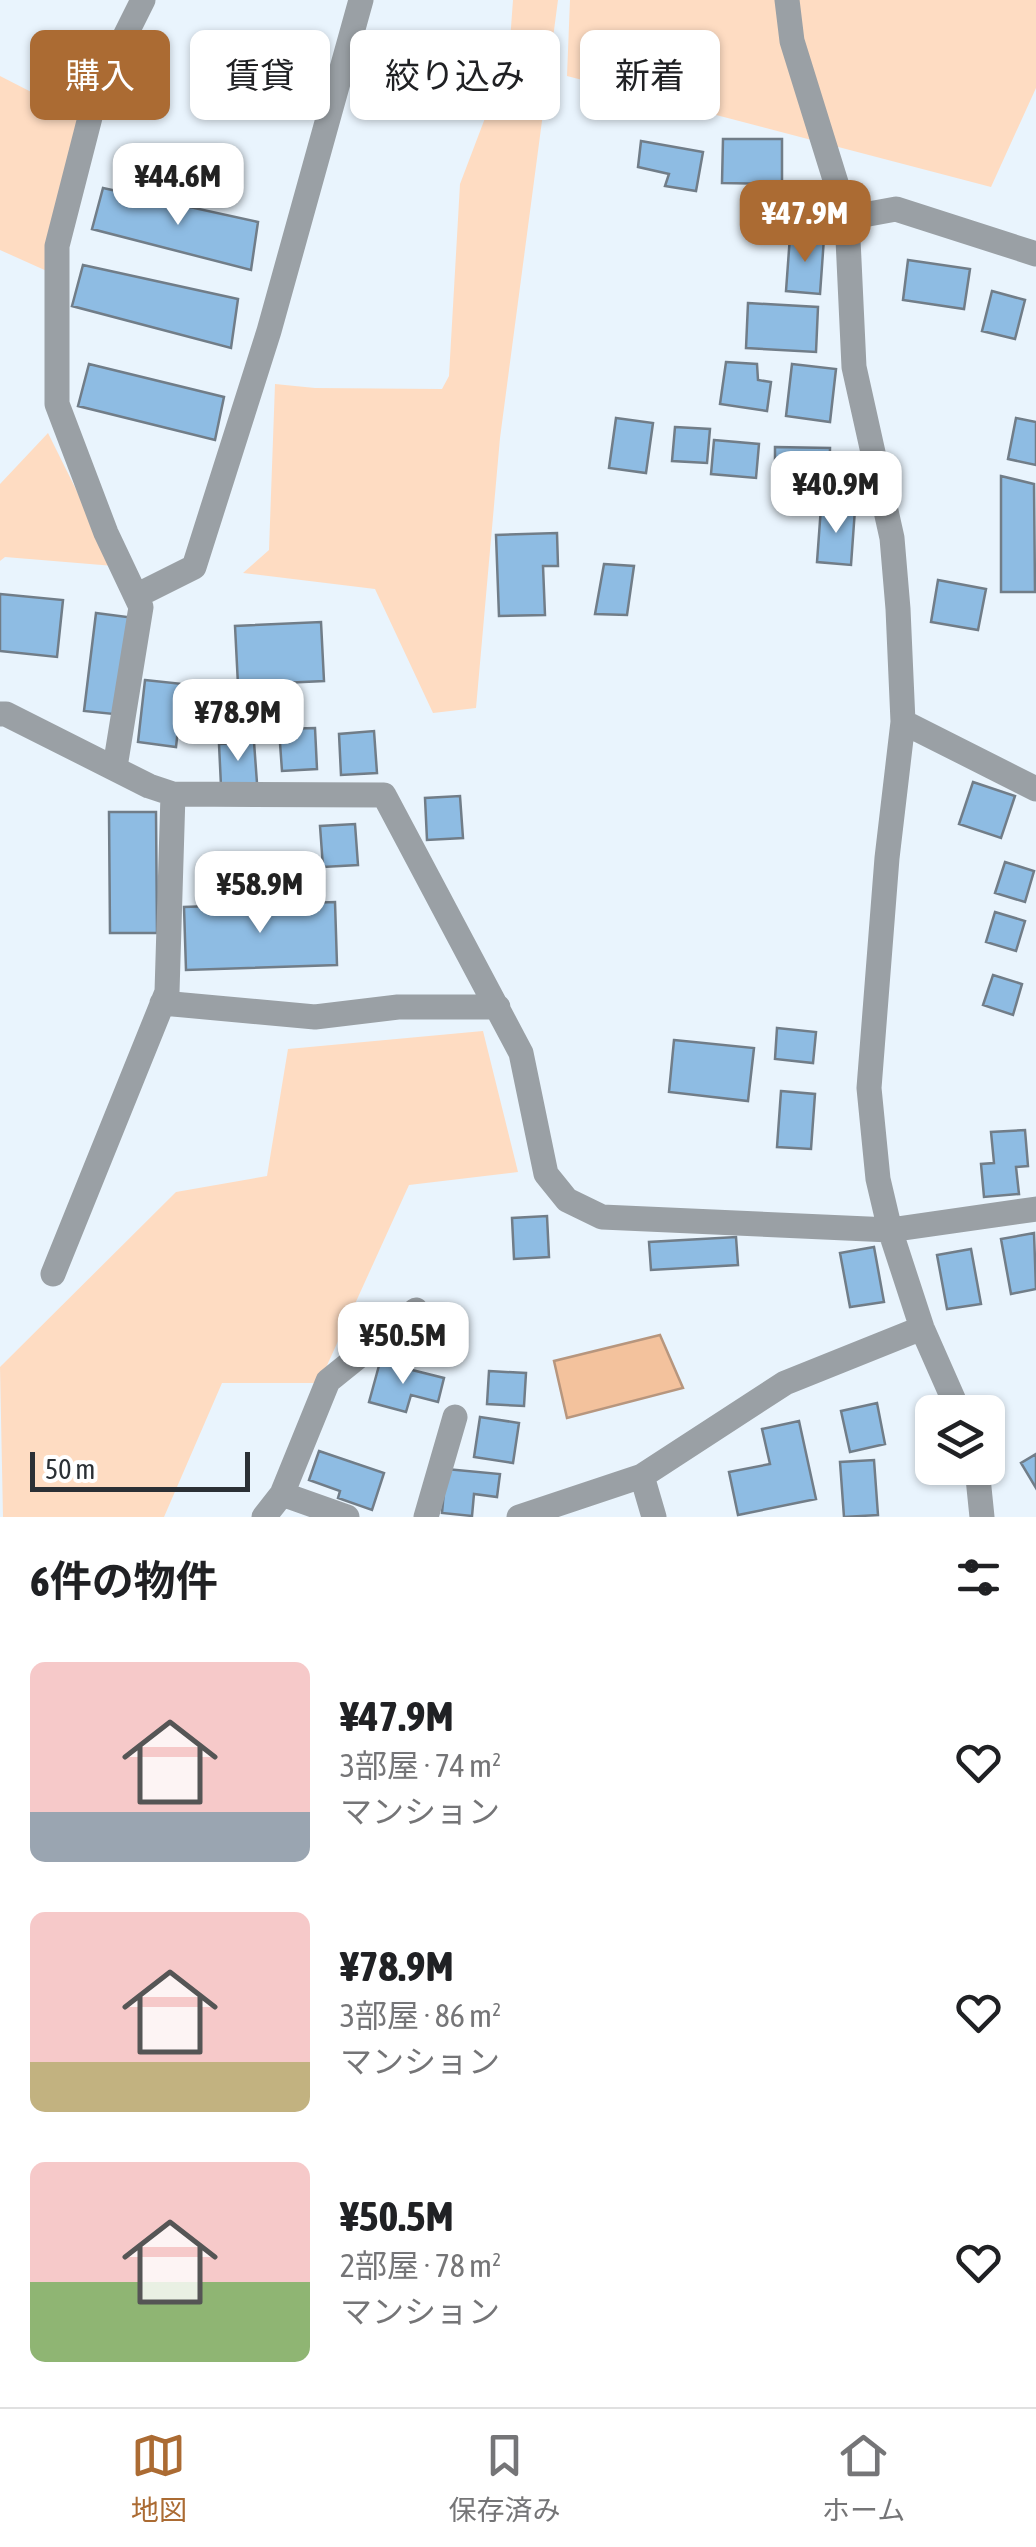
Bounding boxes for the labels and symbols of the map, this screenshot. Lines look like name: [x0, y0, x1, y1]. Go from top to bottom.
pin: ¥44.6M: [97, 143, 259, 228]
pin: ¥47.9M: [724, 180, 886, 265]
pin: ¥40.9M: [755, 451, 917, 536]
pin: ¥78.9M: [157, 679, 319, 764]
pin: ¥58.9M: [179, 851, 341, 936]
pin: ¥50.5M: [322, 1302, 484, 1387]
scale bar: [30, 1447, 250, 1492]

